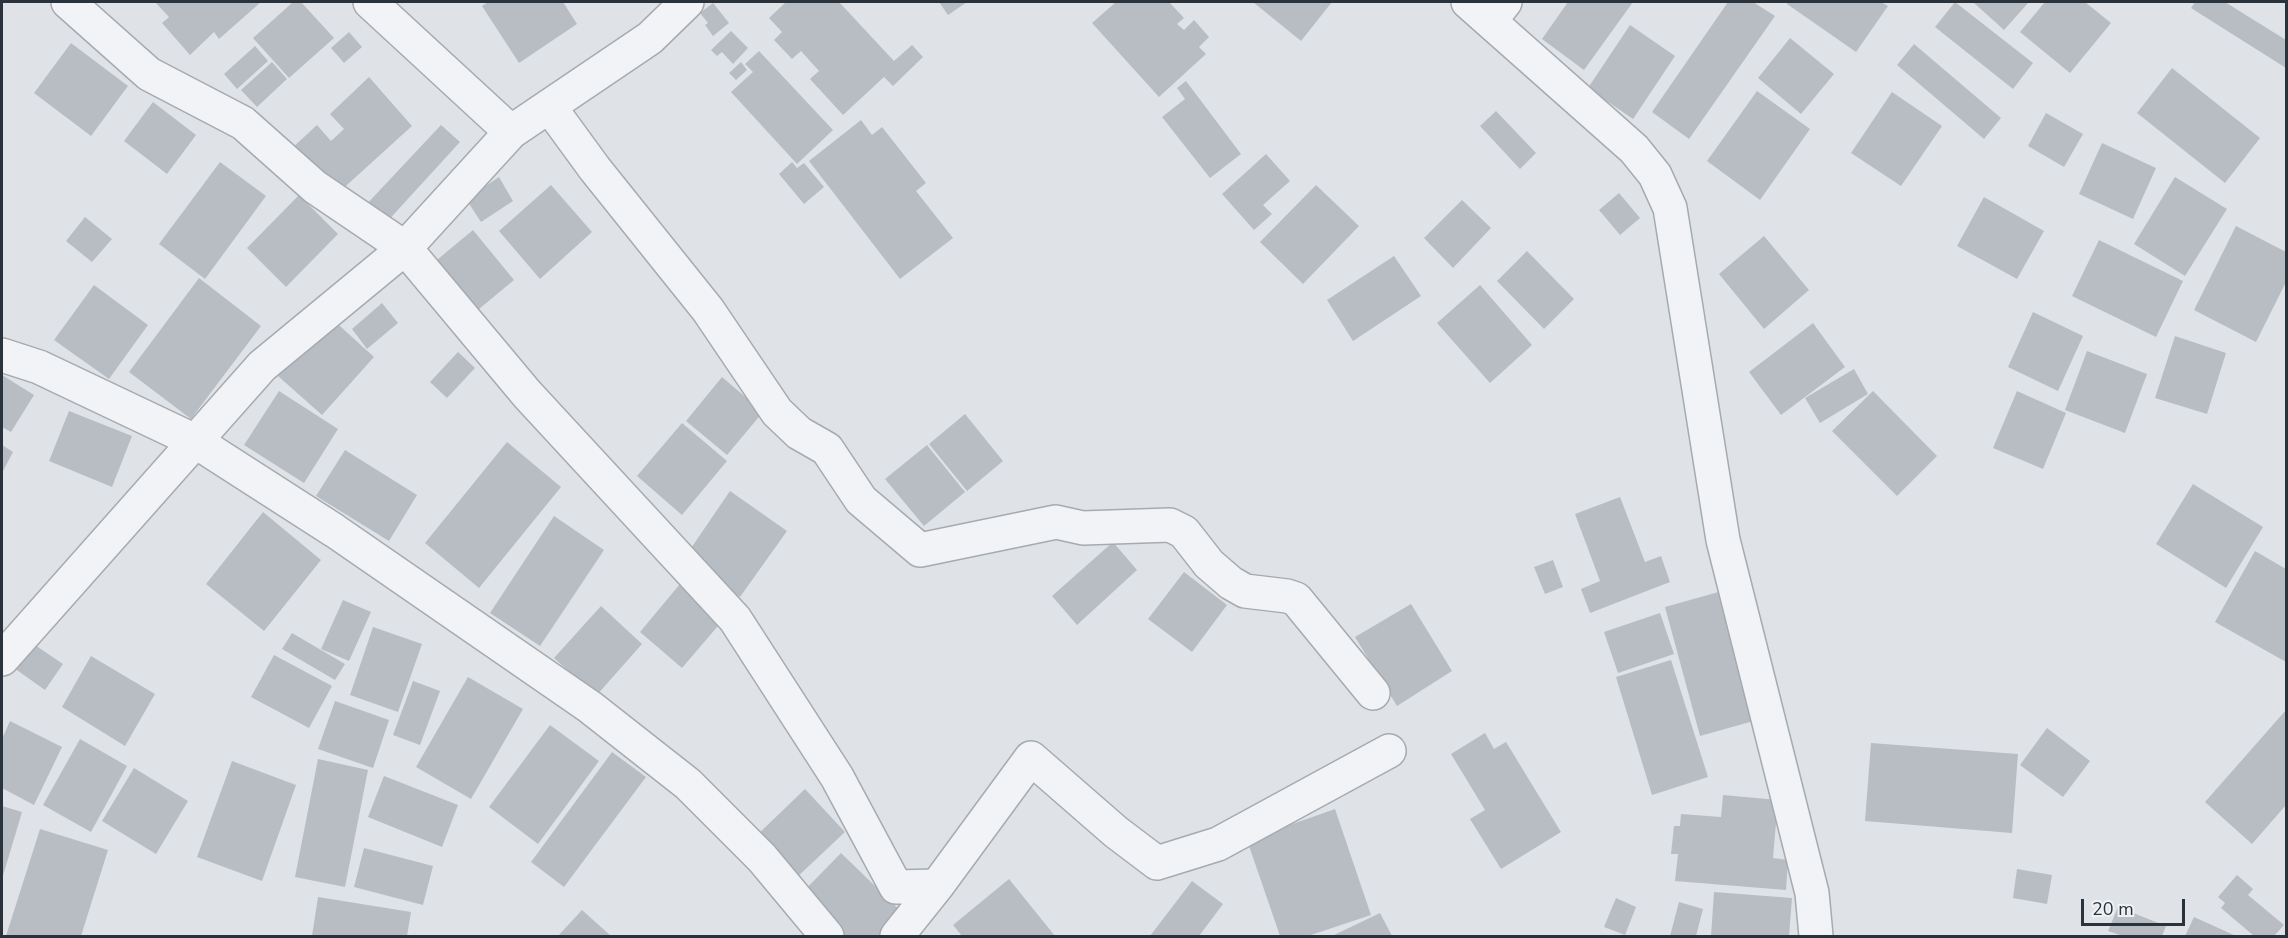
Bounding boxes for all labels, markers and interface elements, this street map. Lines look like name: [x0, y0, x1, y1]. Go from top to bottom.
scale bar: [2084, 887, 2188, 925]
text: 20 m: [2092, 897, 2134, 921]

